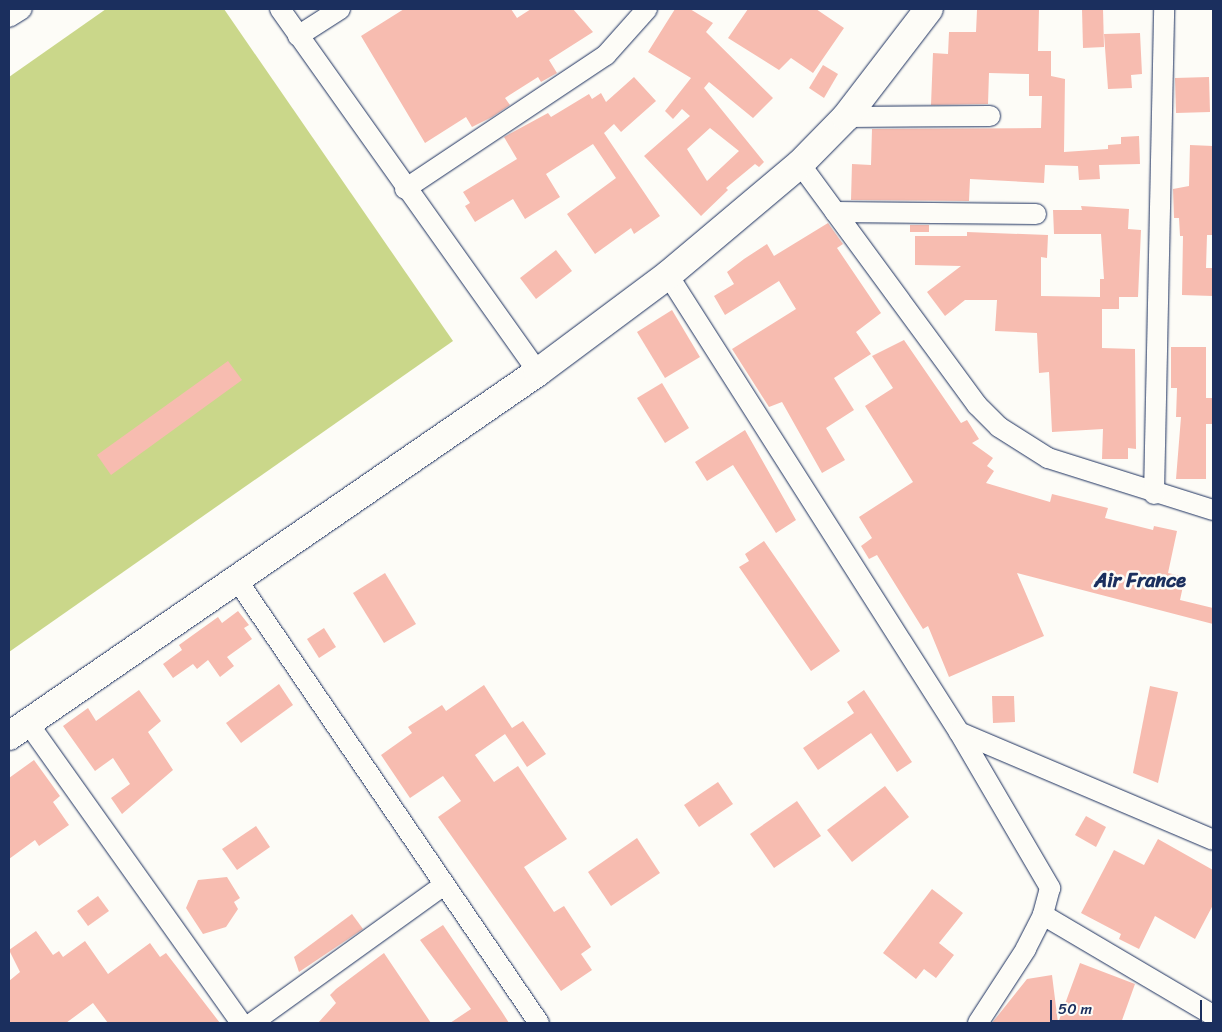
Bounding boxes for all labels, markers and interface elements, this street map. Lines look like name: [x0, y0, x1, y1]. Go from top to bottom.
district label: Air France: [1094, 568, 1186, 592]
scale bar: [1052, 990, 1204, 1022]
text: 50 m: [1058, 996, 1092, 1022]

